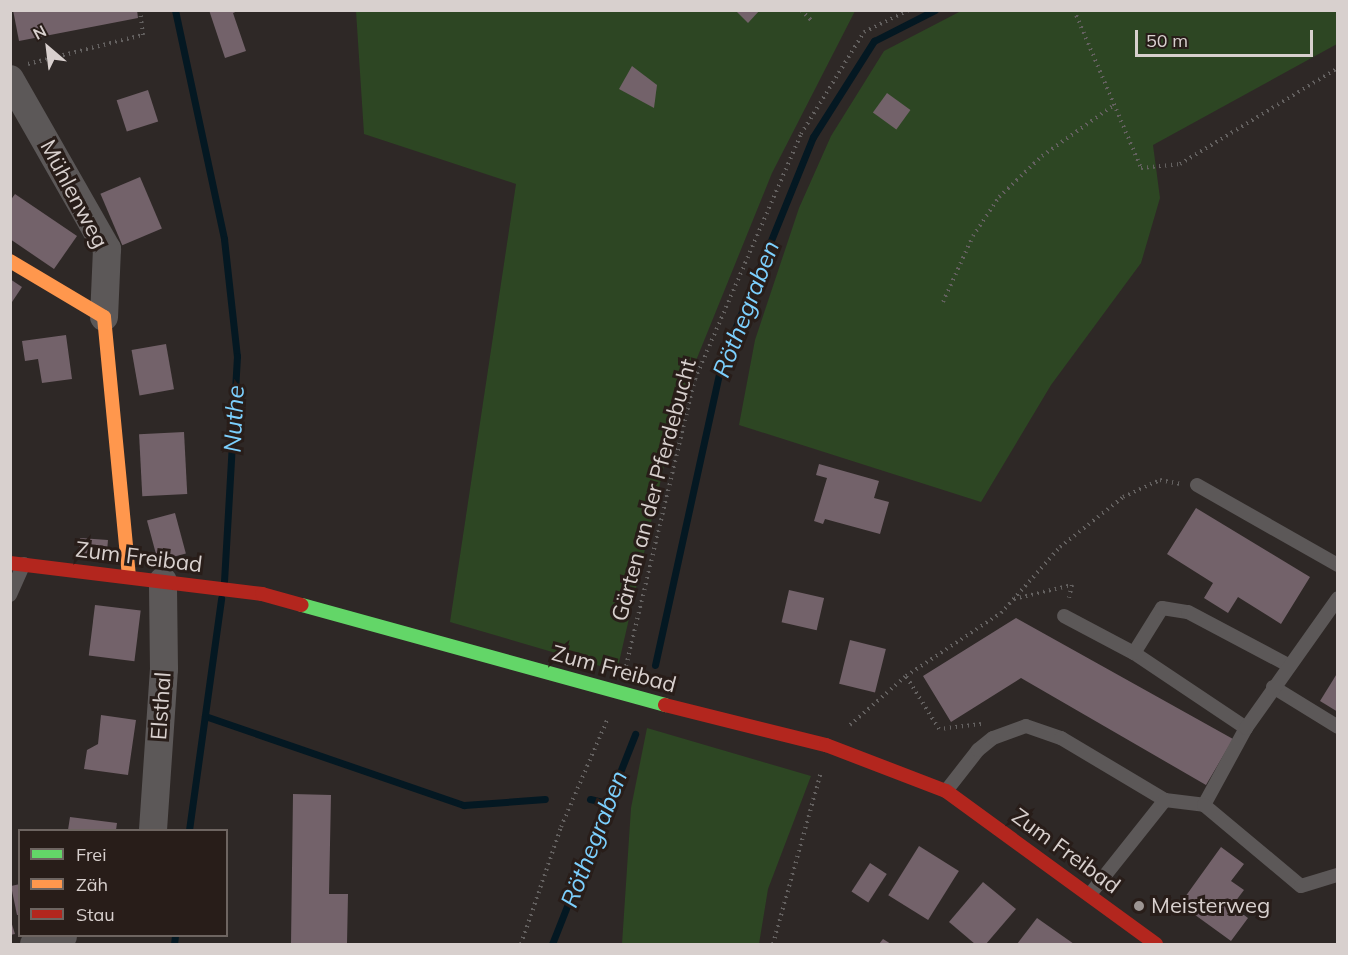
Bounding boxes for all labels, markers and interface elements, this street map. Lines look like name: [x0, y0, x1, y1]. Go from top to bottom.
north arrow: [18, 18, 78, 78]
scale bar: [1138, 18, 1316, 56]
text: N: [30, 20, 50, 44]
text: 50 m: [1146, 29, 1188, 52]
street label: Mühlenweg: [34, 135, 114, 253]
water label: Röthegraben: [707, 236, 785, 382]
street label: Gärten an der Pferdebucht: [606, 356, 702, 624]
water label: Nuthe: [218, 385, 250, 453]
street label: Zum Freibad: [74, 536, 204, 578]
street label: Zum Freibad: [549, 640, 679, 698]
street label: Elsthal: [145, 671, 177, 741]
water label: Röthegraben: [555, 766, 633, 912]
street label: Zum Freibad: [1007, 803, 1125, 899]
legend: [18, 829, 228, 937]
text: Frei: [76, 843, 106, 866]
text: Zäh: [76, 873, 108, 896]
place label: Meisterweg: [1151, 893, 1270, 919]
marker: Meisterweg: [1132, 899, 1146, 913]
text: Stau: [76, 903, 115, 926]

